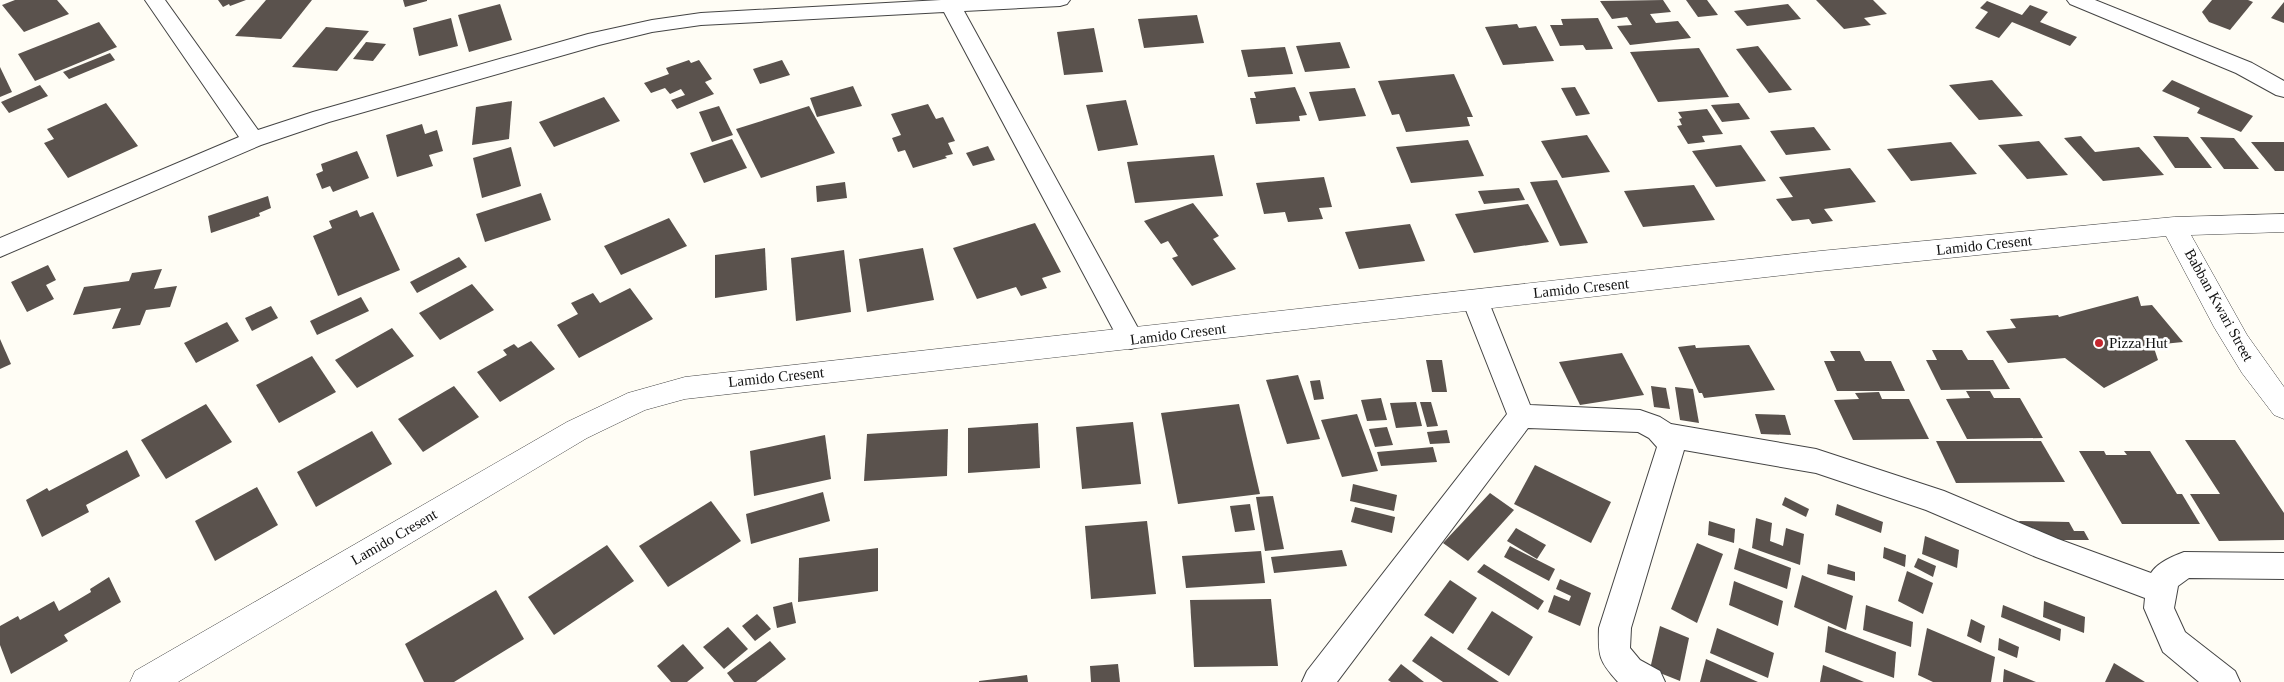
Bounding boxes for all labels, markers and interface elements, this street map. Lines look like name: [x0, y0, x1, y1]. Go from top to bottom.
street label: Lamido Cresent: [1935, 232, 2034, 258]
street label: Babban Kwari Street: [2182, 246, 2257, 365]
street label: Lamido Cresent: [1532, 275, 1631, 301]
street label: Lamido Cresent: [1129, 320, 1228, 348]
place label: Pizza Hut: [2109, 335, 2169, 351]
marker: Pizza Hut: [2093, 337, 2105, 349]
street label: Lamido Cresent: [727, 364, 826, 390]
street label: Lamido Cresent: [348, 506, 440, 568]

